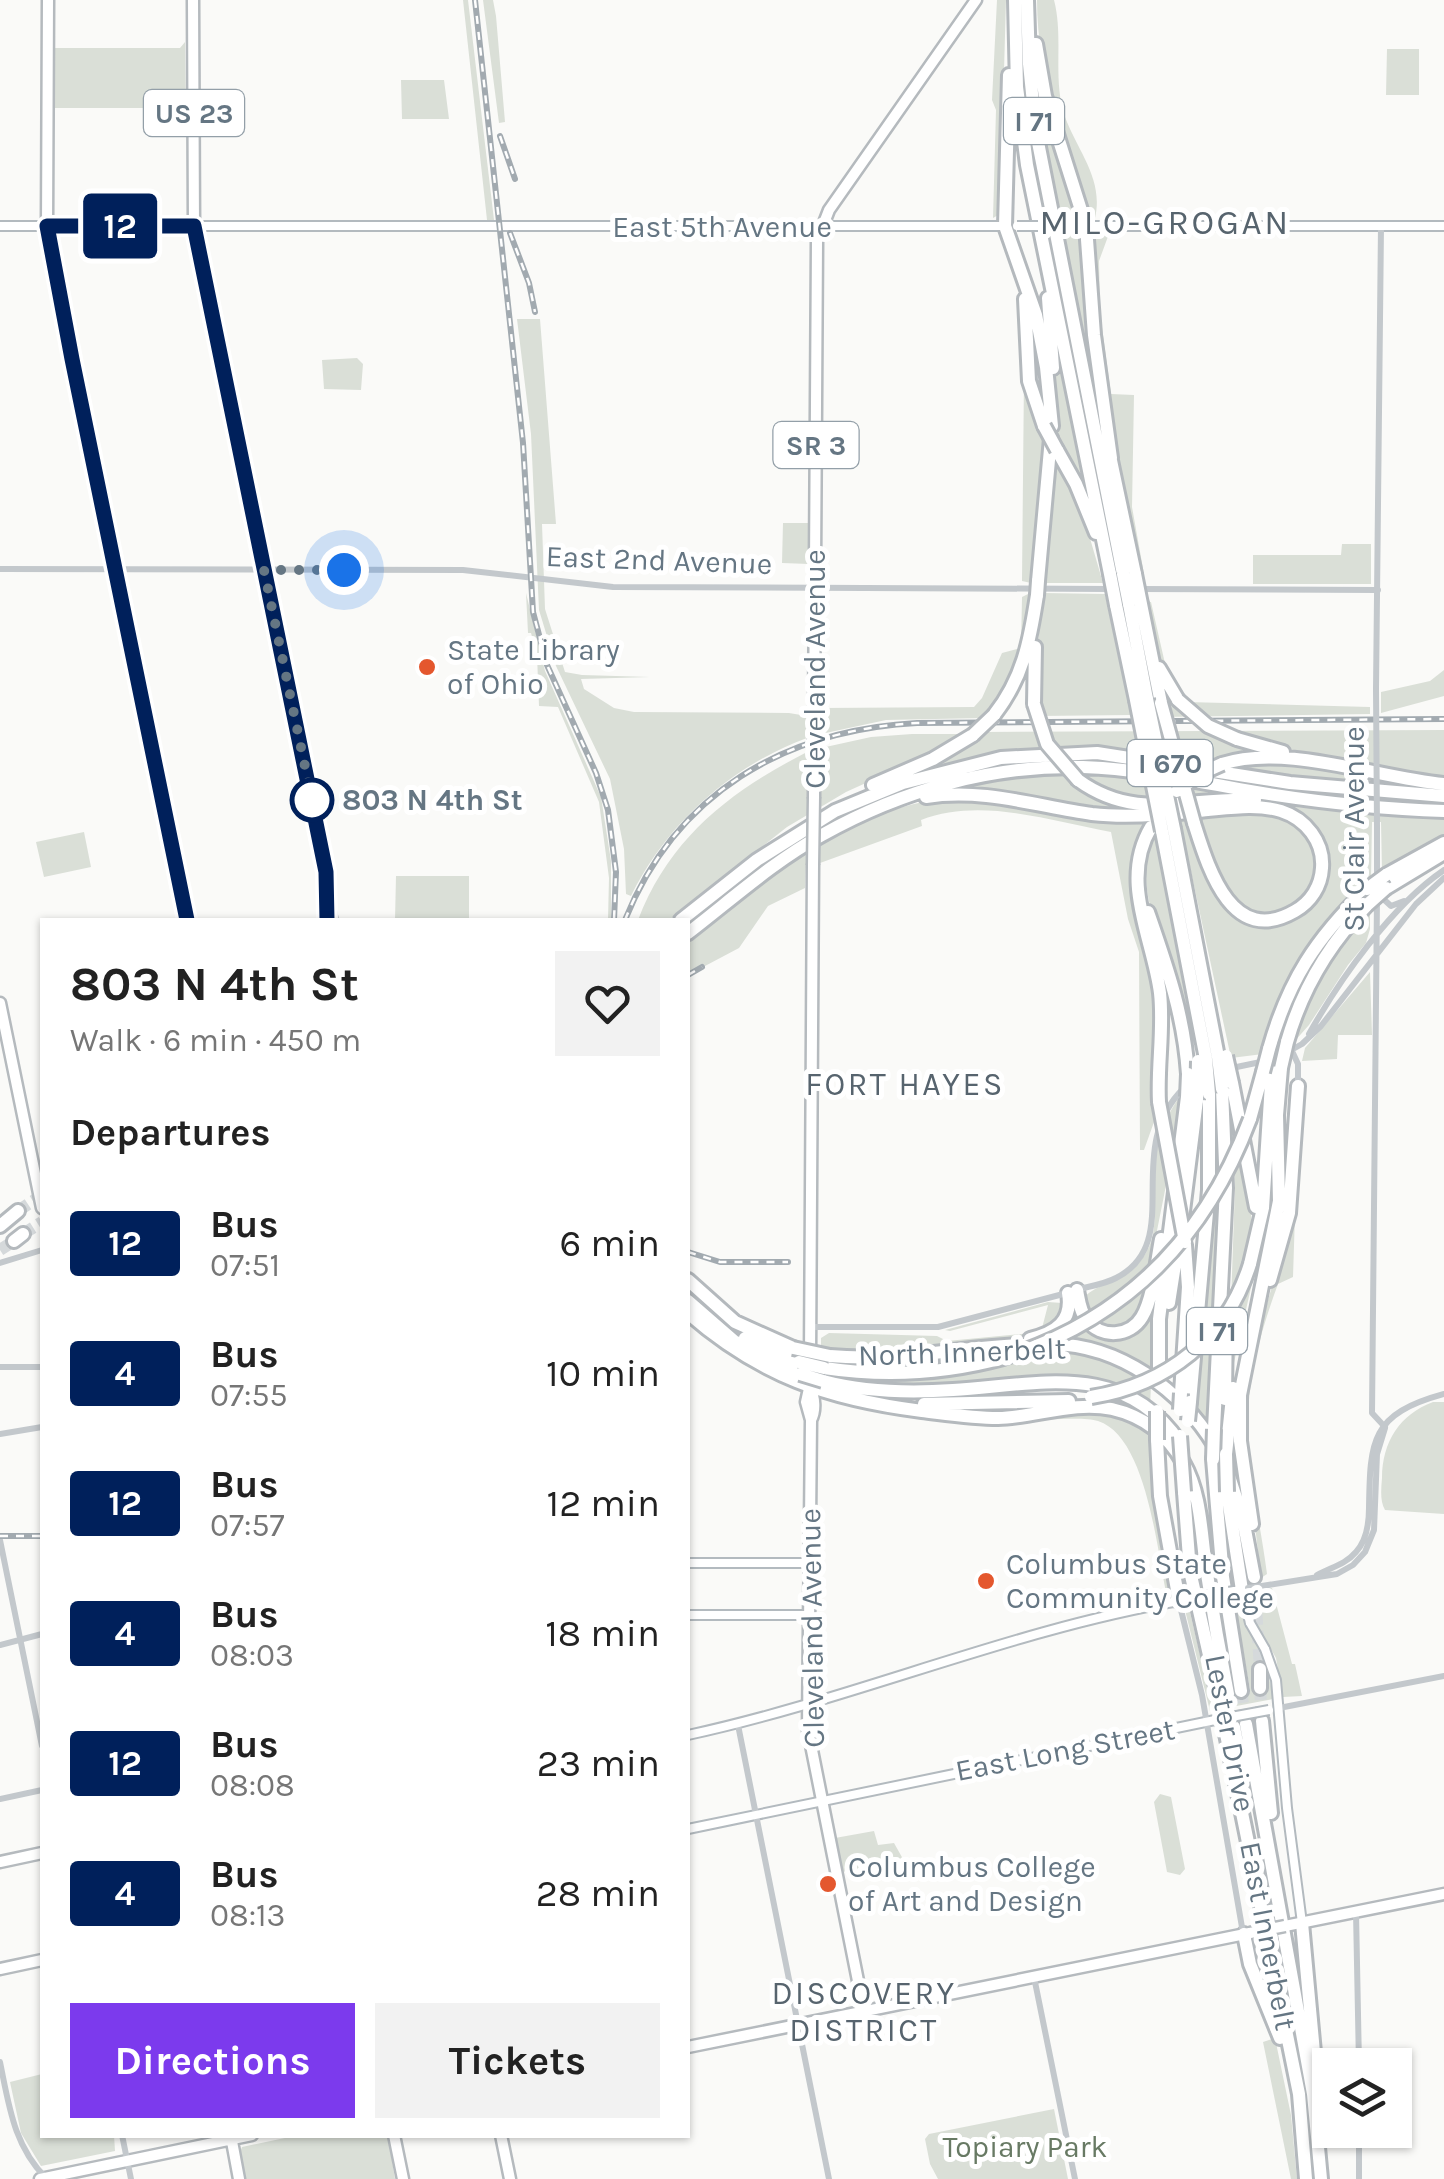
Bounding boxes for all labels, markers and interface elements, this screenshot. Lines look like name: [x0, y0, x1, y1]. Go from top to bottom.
road number: US 23: [144, 90, 244, 136]
road number: I 71: [1004, 98, 1064, 144]
line badge: 12: [75, 194, 165, 258]
district label: MILO-GROGAN: [1039, 202, 1291, 243]
text: 12: [103, 206, 137, 247]
street label: East 5th Avenue: [612, 209, 832, 245]
road number: SR 3: [774, 422, 858, 468]
street label: East 2nd Avenue: [545, 538, 773, 582]
your location: [319, 545, 369, 595]
street label: Cleveland Avenue: [797, 549, 833, 789]
place label: State Library of Ohio: [447, 632, 620, 702]
marker: State Library of Ohio: [416, 656, 438, 678]
street label: St Clair Avenue: [1336, 726, 1372, 932]
road number: I 670: [1128, 740, 1212, 786]
marker: 803 N 4th St: [291, 779, 333, 821]
place label: 803 N 4th St: [342, 782, 523, 818]
button: heart: [555, 951, 660, 1056]
text: 803 N 4th St: [70, 956, 359, 1012]
text: Walk · 6 min · 450 m: [70, 1022, 361, 1059]
district label: FORT HAYES: [805, 1066, 1005, 1103]
text: Departures: [70, 1110, 270, 1155]
text: Bus: [210, 1202, 279, 1247]
text: 6 min: [559, 1221, 660, 1266]
text: 12: [108, 1223, 142, 1264]
text: 07:51: [210, 1247, 280, 1284]
road number: I 71: [1187, 1308, 1247, 1354]
street label: North Innerbelt: [857, 1330, 1067, 1374]
text: Bus: [210, 1332, 279, 1377]
text: 10 min: [546, 1351, 660, 1396]
text: 4: [115, 1353, 135, 1394]
text: 07:55: [210, 1377, 288, 1414]
text: Bus: [210, 1462, 279, 1507]
text: 12 min: [547, 1481, 660, 1526]
text: 12: [108, 1483, 142, 1524]
text: 07:57: [210, 1507, 284, 1544]
street label: Cleveland Avenue: [792, 1508, 832, 1748]
place label: Columbus State Community College: [1006, 1546, 1274, 1616]
marker: Columbus State Community College: [975, 1570, 997, 1592]
text: Bus: [210, 1592, 279, 1637]
text: 18 min: [545, 1611, 660, 1656]
text: 4: [115, 1613, 135, 1654]
text: 08:03: [210, 1637, 294, 1674]
street label: Lester Drive: [1197, 1651, 1263, 1815]
street label: East Long Street: [952, 1711, 1178, 1789]
text: Bus: [210, 1722, 279, 1767]
text: 23 min: [537, 1741, 660, 1786]
text: 12: [108, 1743, 142, 1784]
text: 08:08: [210, 1767, 295, 1804]
street label: East Innerbelt: [1232, 1839, 1304, 2033]
place label: Columbus College of Art and Design: [848, 1849, 1096, 1919]
text: Bus: [210, 1852, 279, 1897]
text: 28 min: [536, 1871, 660, 1916]
text: 4: [115, 1873, 135, 1914]
marker: Columbus College of Art and Design: [817, 1873, 839, 1895]
text: 08:13: [210, 1897, 286, 1934]
district label: DISCOVERY DISTRICT: [771, 1975, 957, 2049]
button: Directions: [70, 2003, 355, 2118]
button: Tickets: [375, 2003, 660, 2118]
map controls: [1312, 2048, 1412, 2148]
button: layers: [1312, 2048, 1412, 2148]
park label: Topiary Park: [943, 2129, 1107, 2165]

